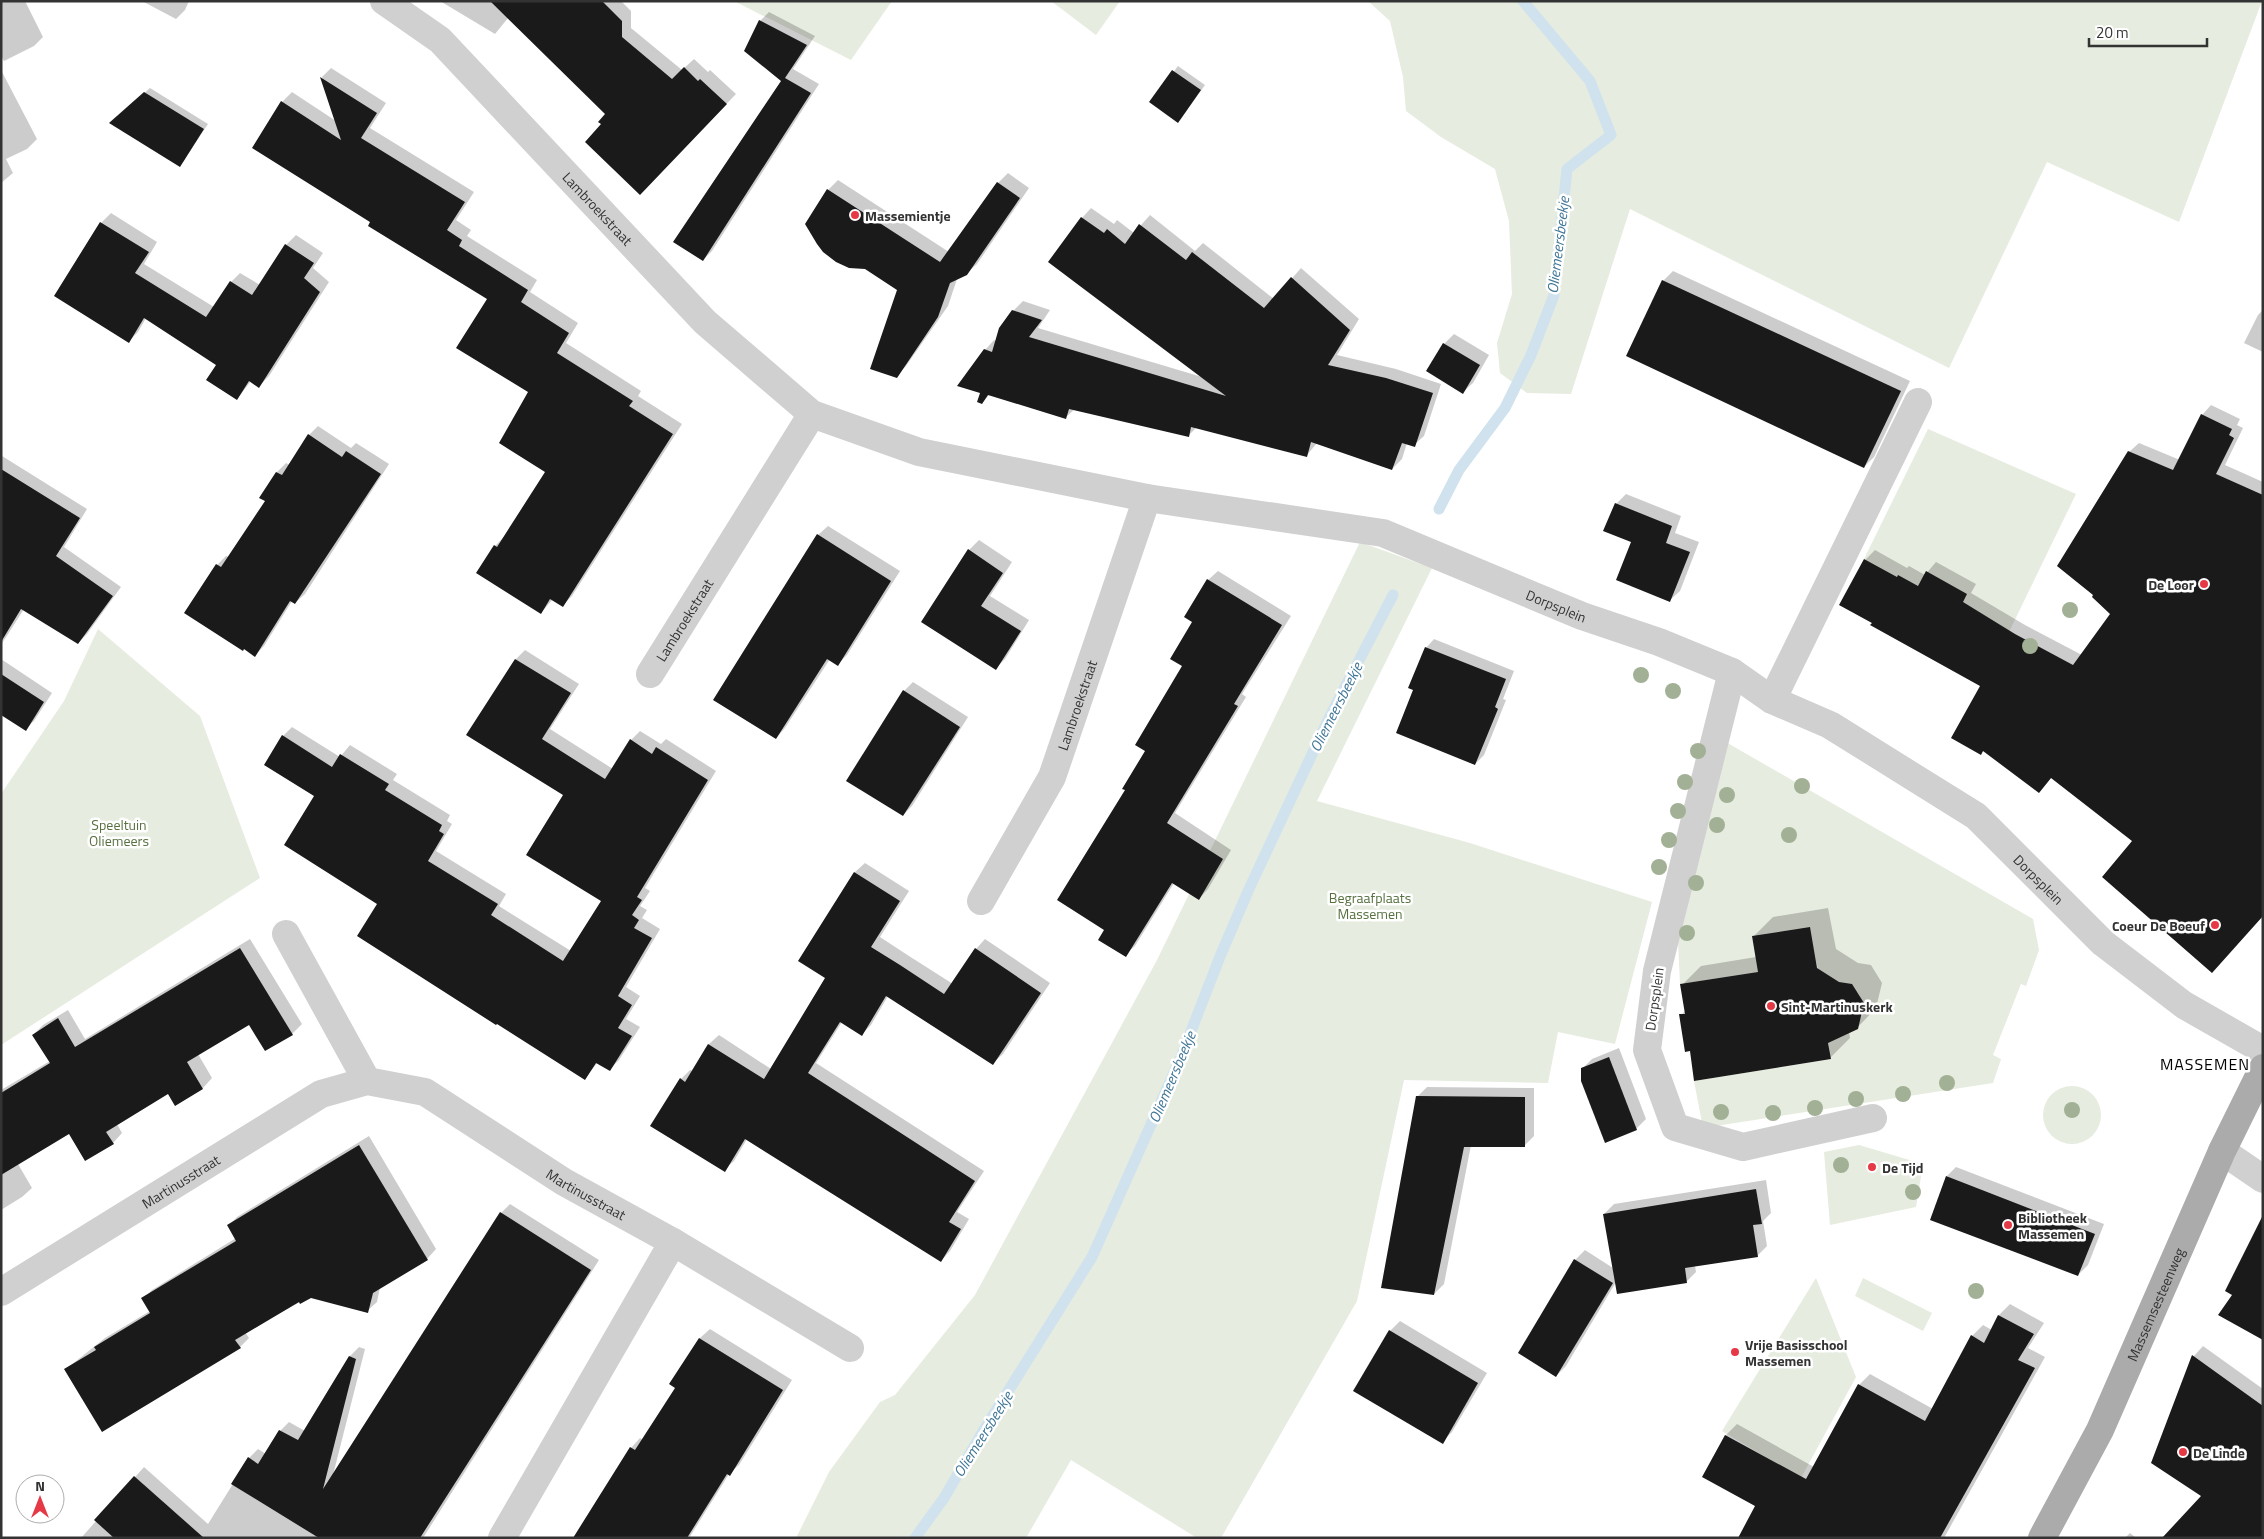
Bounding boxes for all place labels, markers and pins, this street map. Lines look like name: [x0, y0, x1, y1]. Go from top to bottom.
place label: Massemientje: [865, 205, 951, 226]
marker: Massemientje: [849, 209, 861, 221]
place label: De Loor: [2148, 574, 2194, 595]
marker: De Loor: [2198, 578, 2210, 590]
place label: Coeur De Boeuf: [2112, 915, 2205, 936]
marker: Coeur De Boeuf: [2209, 919, 2221, 931]
place label: Sint-Martinuskerk: [1781, 996, 1893, 1017]
marker: Sint-Martinuskerk: [1765, 1000, 1777, 1012]
place label: De Tijd: [1882, 1157, 1923, 1178]
marker: De Tijd: [1866, 1161, 1878, 1173]
place label: Bibliotheek Massemen: [2018, 1207, 2088, 1244]
marker: Bibliotheek Massemen: [2002, 1219, 2014, 1231]
place label: Vrije Basisschool Massemen: [1745, 1334, 1848, 1371]
marker: Vrije Basisschool Massemen: [1729, 1346, 1741, 1358]
place label: De Linde: [2193, 1442, 2245, 1463]
marker: De Linde: [2177, 1446, 2189, 1458]

